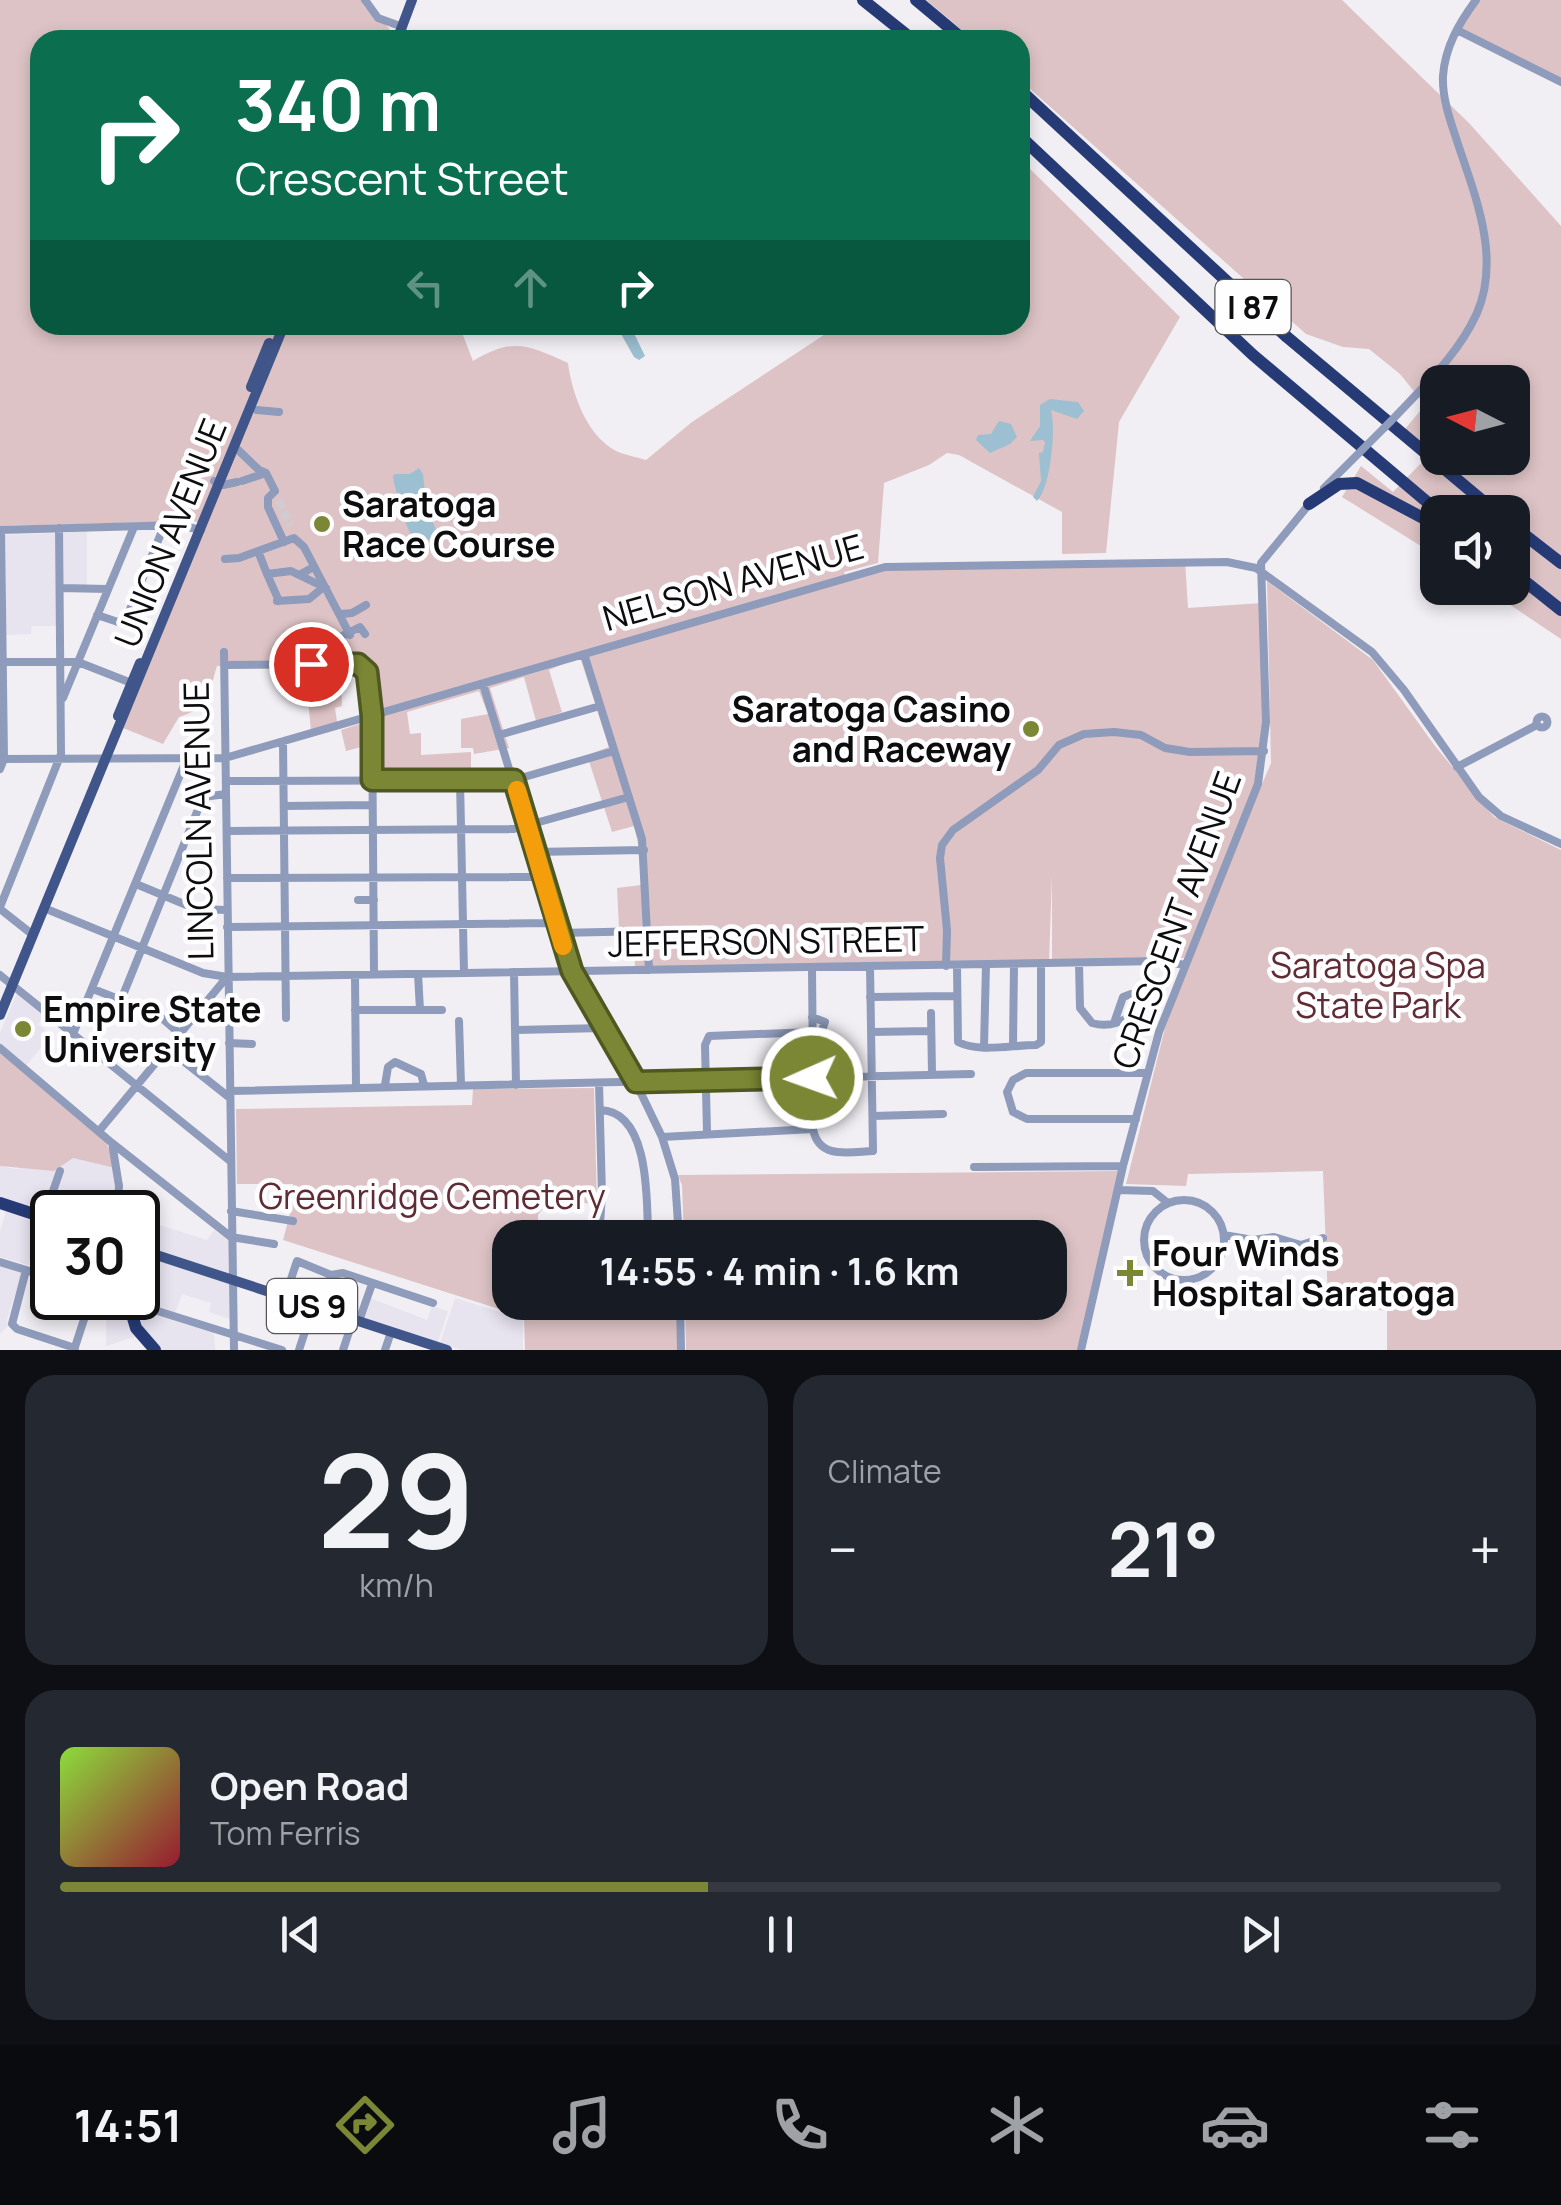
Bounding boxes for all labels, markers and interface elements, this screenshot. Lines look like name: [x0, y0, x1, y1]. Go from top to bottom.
text: 340 m: [235, 56, 441, 152]
icon: right: [70, 70, 200, 200]
text: Crescent Street: [235, 147, 569, 209]
icon: left: [398, 260, 453, 315]
icon: ahead: [503, 260, 558, 315]
icon: right: [608, 260, 663, 315]
road number: I 87: [1216, 280, 1290, 334]
north arrow: [1420, 365, 1530, 475]
map controls: [1420, 365, 1530, 605]
street label: UNION AVENUE: [102, 412, 238, 654]
place label: Saratoga Race Course: [342, 480, 556, 568]
button: sound: [1420, 495, 1530, 605]
marker: Saratoga Race Course: [311, 513, 333, 535]
street label: NELSON AVENUE: [597, 522, 869, 642]
pin: [269, 622, 354, 707]
icon: arrive: [284, 637, 339, 692]
street label: LINCOLN AVENUE: [172, 681, 224, 961]
place label: Saratoga Casino and Raceway: [732, 685, 1011, 773]
marker: Saratoga Casino and Raceway: [1020, 718, 1042, 740]
street label: CRESCENT AVENUE: [1100, 765, 1252, 1075]
street label: JEFFERSON STREET: [607, 914, 925, 968]
park label: Saratoga Spa State Park: [1270, 941, 1486, 1029]
place label: Empire State University: [43, 985, 262, 1073]
marker: Empire State University: [12, 1018, 34, 1040]
position arrow: [760, 1026, 864, 1130]
park label: Greenridge Cemetery: [258, 1172, 606, 1220]
speed limit sign: 30: [30, 1190, 160, 1320]
place label: Four Winds Hospital Saratoga: [1152, 1229, 1455, 1317]
text: 14:55 · 4 min · 1.6 km: [600, 1244, 959, 1296]
marker: Four Winds Hospital Saratoga: [1117, 1260, 1143, 1286]
road number: US 9: [267, 1279, 357, 1333]
text: 29: [317, 1409, 476, 1587]
text: Climate: [828, 1449, 942, 1493]
text: 21°: [1108, 1497, 1219, 1600]
text: −: [828, 1511, 858, 1587]
text: +: [1469, 1511, 1501, 1587]
text: km/h: [359, 1563, 434, 1607]
text: Open Road: [210, 1759, 409, 1811]
text: Tom Ferris: [210, 1811, 361, 1855]
icon: previous: [273, 1907, 328, 1962]
icon: pause: [753, 1907, 808, 1962]
icon: next: [1233, 1907, 1288, 1962]
icon: directions: [330, 2090, 400, 2160]
icon: music: [547, 2090, 617, 2160]
icon: phone: [765, 2090, 835, 2160]
icon: climate: [982, 2090, 1052, 2160]
icon: car: [1200, 2090, 1270, 2160]
icon: filters: [1417, 2090, 1487, 2160]
text: 14:51: [74, 2094, 182, 2156]

